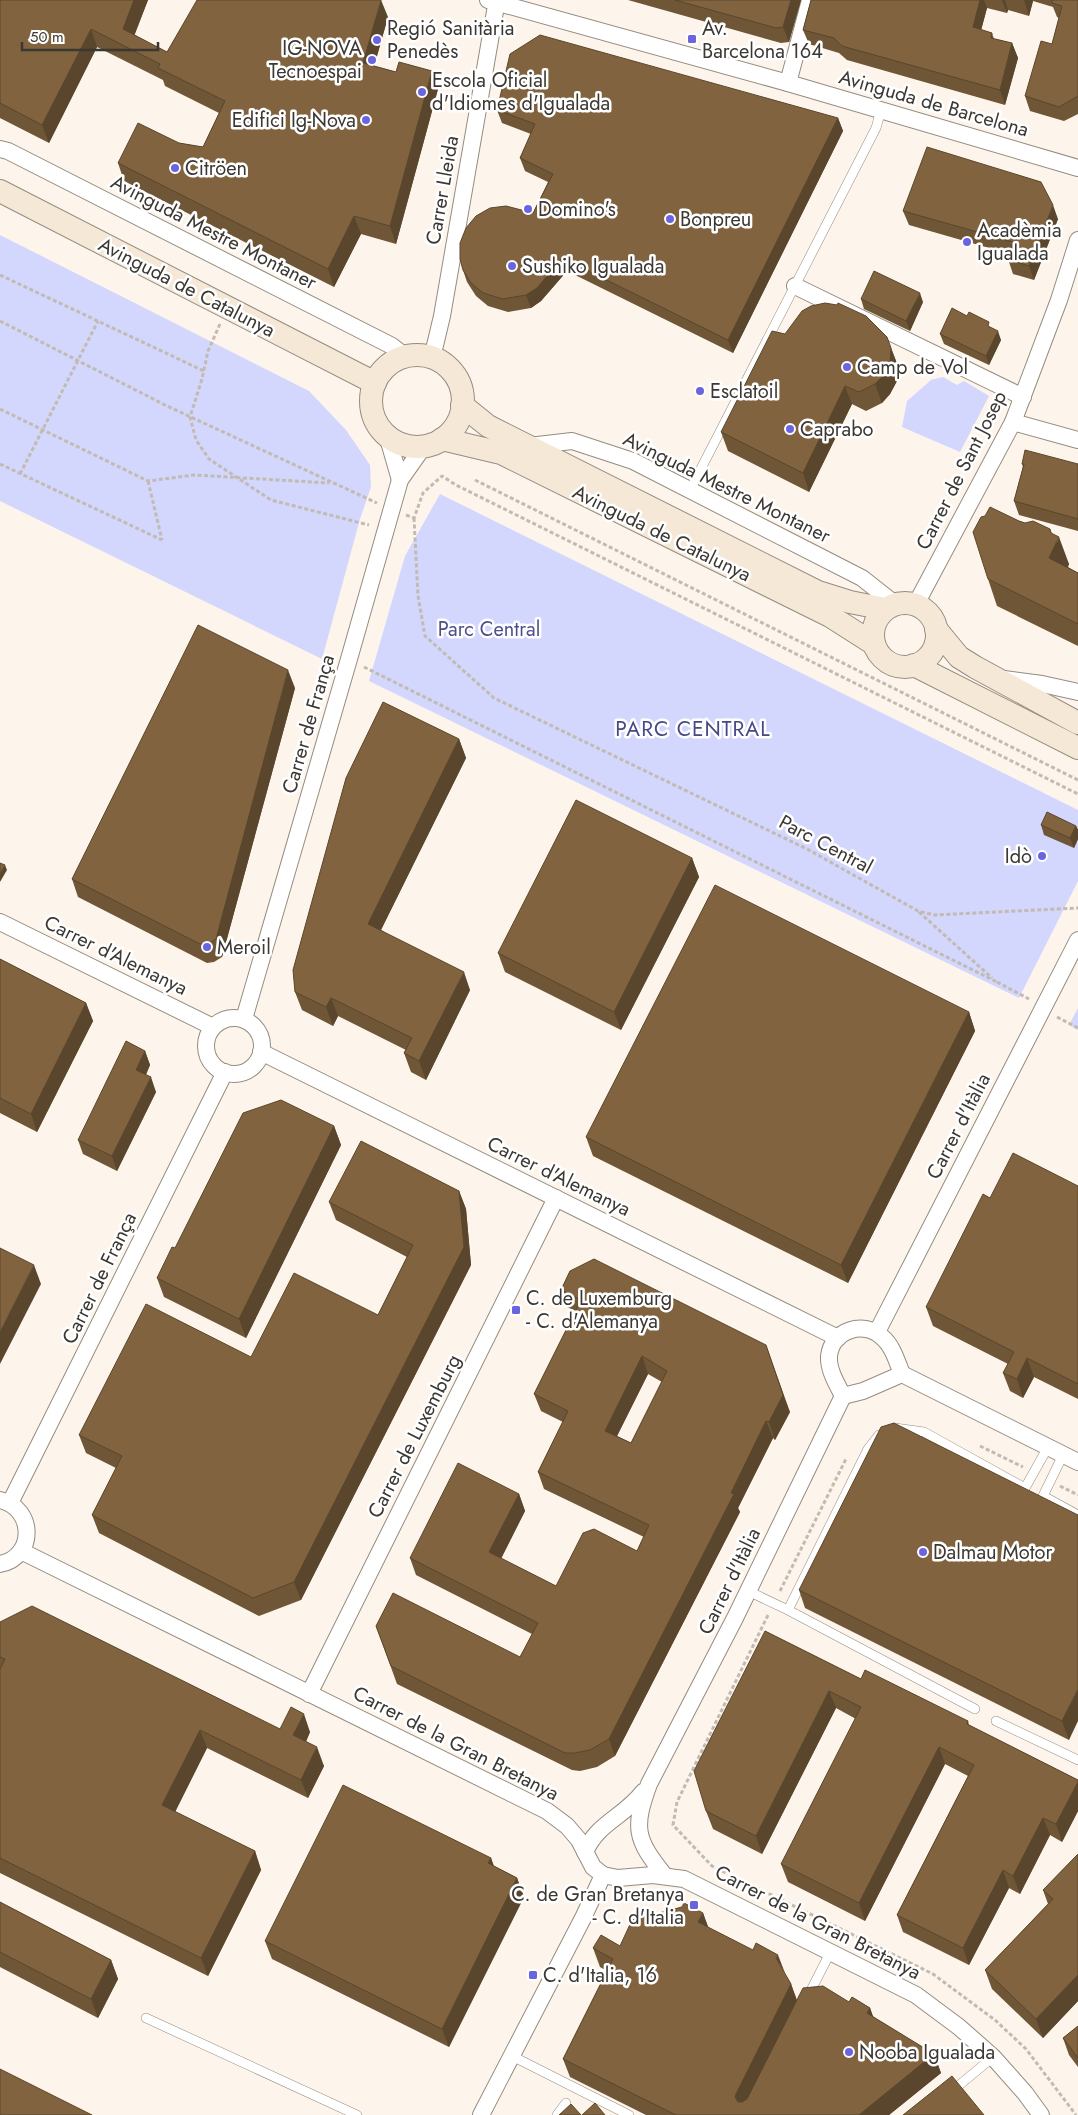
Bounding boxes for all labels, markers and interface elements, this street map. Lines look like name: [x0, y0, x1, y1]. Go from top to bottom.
place label: Regió Sanitària Penedès: [387, 14, 514, 66]
place label: Av. Barcelona 164: [702, 14, 823, 66]
scale bar: [22, 20, 159, 52]
text: 50 m: [30, 26, 64, 48]
marker: Av. Barcelona 164: [686, 33, 698, 45]
place label: IG-NOVA Tecnoespai: [269, 34, 363, 86]
marker: Regió Sanitària Penedès: [371, 34, 383, 46]
marker: IG-NOVA Tecnoespai: [366, 54, 378, 66]
street label: Avinguda de Barcelona: [836, 63, 1032, 144]
place label: Escola Oficial d'Idiomes d'Igualada: [432, 66, 610, 118]
marker: Escola Oficial d'Idiomes d'Igualada: [416, 86, 428, 98]
place label: Edifici Ig-Nova: [232, 106, 356, 135]
marker: Edifici Ig-Nova: [360, 114, 372, 126]
street label: Carrer Lleida: [419, 133, 466, 247]
place label: Citröen: [185, 154, 247, 183]
marker: Citröen: [169, 162, 181, 174]
street label: Avinguda Mestre Montaner: [106, 168, 322, 297]
place label: Domino's: [538, 195, 616, 224]
marker: Domino's: [522, 203, 534, 215]
place label: Bonpreu: [680, 205, 751, 234]
marker: Bonpreu: [664, 213, 676, 225]
place label: Acadèmia Igualada: [977, 216, 1062, 268]
street label: Avinguda de Catalunya: [93, 230, 280, 345]
marker: Acadèmia Igualada: [961, 236, 973, 248]
place label: Sushiko Igualada: [522, 252, 664, 281]
marker: Sushiko Igualada: [506, 260, 518, 272]
place label: Camp de Vol: [857, 353, 968, 382]
marker: Camp de Vol: [841, 361, 853, 373]
place label: Esclatoil: [710, 377, 778, 406]
marker: Esclatoil: [694, 385, 706, 397]
street label: Carrer de Sant Josep: [909, 386, 1014, 555]
place label: Caprabo: [800, 415, 874, 444]
marker: Caprabo: [784, 423, 796, 435]
street label: Avinguda Mestre Montaner: [618, 425, 836, 550]
street label: Avinguda de Catalunya: [568, 478, 756, 589]
park label: Parc Central: [438, 615, 540, 644]
street label: Carrer de França: [275, 651, 342, 797]
district label: PARC CENTRAL: [615, 714, 771, 744]
street label: Parc Central: [774, 808, 878, 881]
place label: Idò: [1005, 842, 1032, 871]
marker: Idò: [1036, 850, 1048, 862]
street label: Carrer d'Alemanya: [39, 908, 192, 1003]
place label: Meroil: [217, 933, 271, 962]
marker: Meroil: [201, 941, 213, 953]
street label: Carrer d'Itàlia: [919, 1068, 998, 1184]
street label: Carrer d'Alemanya: [482, 1129, 635, 1224]
street label: Carrer de França: [55, 1207, 144, 1349]
place label: C. de Luxemburg - C. d'Alemanya: [526, 1284, 672, 1336]
marker: C. de Luxemburg - C. d'Alemanya: [510, 1304, 522, 1316]
street label: Carrer de Luxemburg: [361, 1349, 468, 1523]
street label: Carrer d'Itàlia: [691, 1523, 768, 1640]
place label: Dalmau Motor: [933, 1538, 1052, 1567]
marker: Dalmau Motor: [917, 1546, 929, 1558]
street label: Carrer de la Gran Bretanya: [348, 1679, 564, 1808]
street label: Carrer de la Gran Bretanya: [710, 1858, 926, 1987]
place label: C. de Gran Bretanya - C. d'Italia: [511, 1880, 684, 1932]
marker: C. de Gran Bretanya - C. d'Italia: [688, 1899, 700, 1911]
place label: C. d'Italia, 16: [543, 1961, 657, 1990]
marker: C. d'Italia, 16: [527, 1969, 539, 1981]
place label: Nooba Igualada: [859, 2038, 995, 2067]
marker: Nooba Igualada: [843, 2046, 855, 2058]

